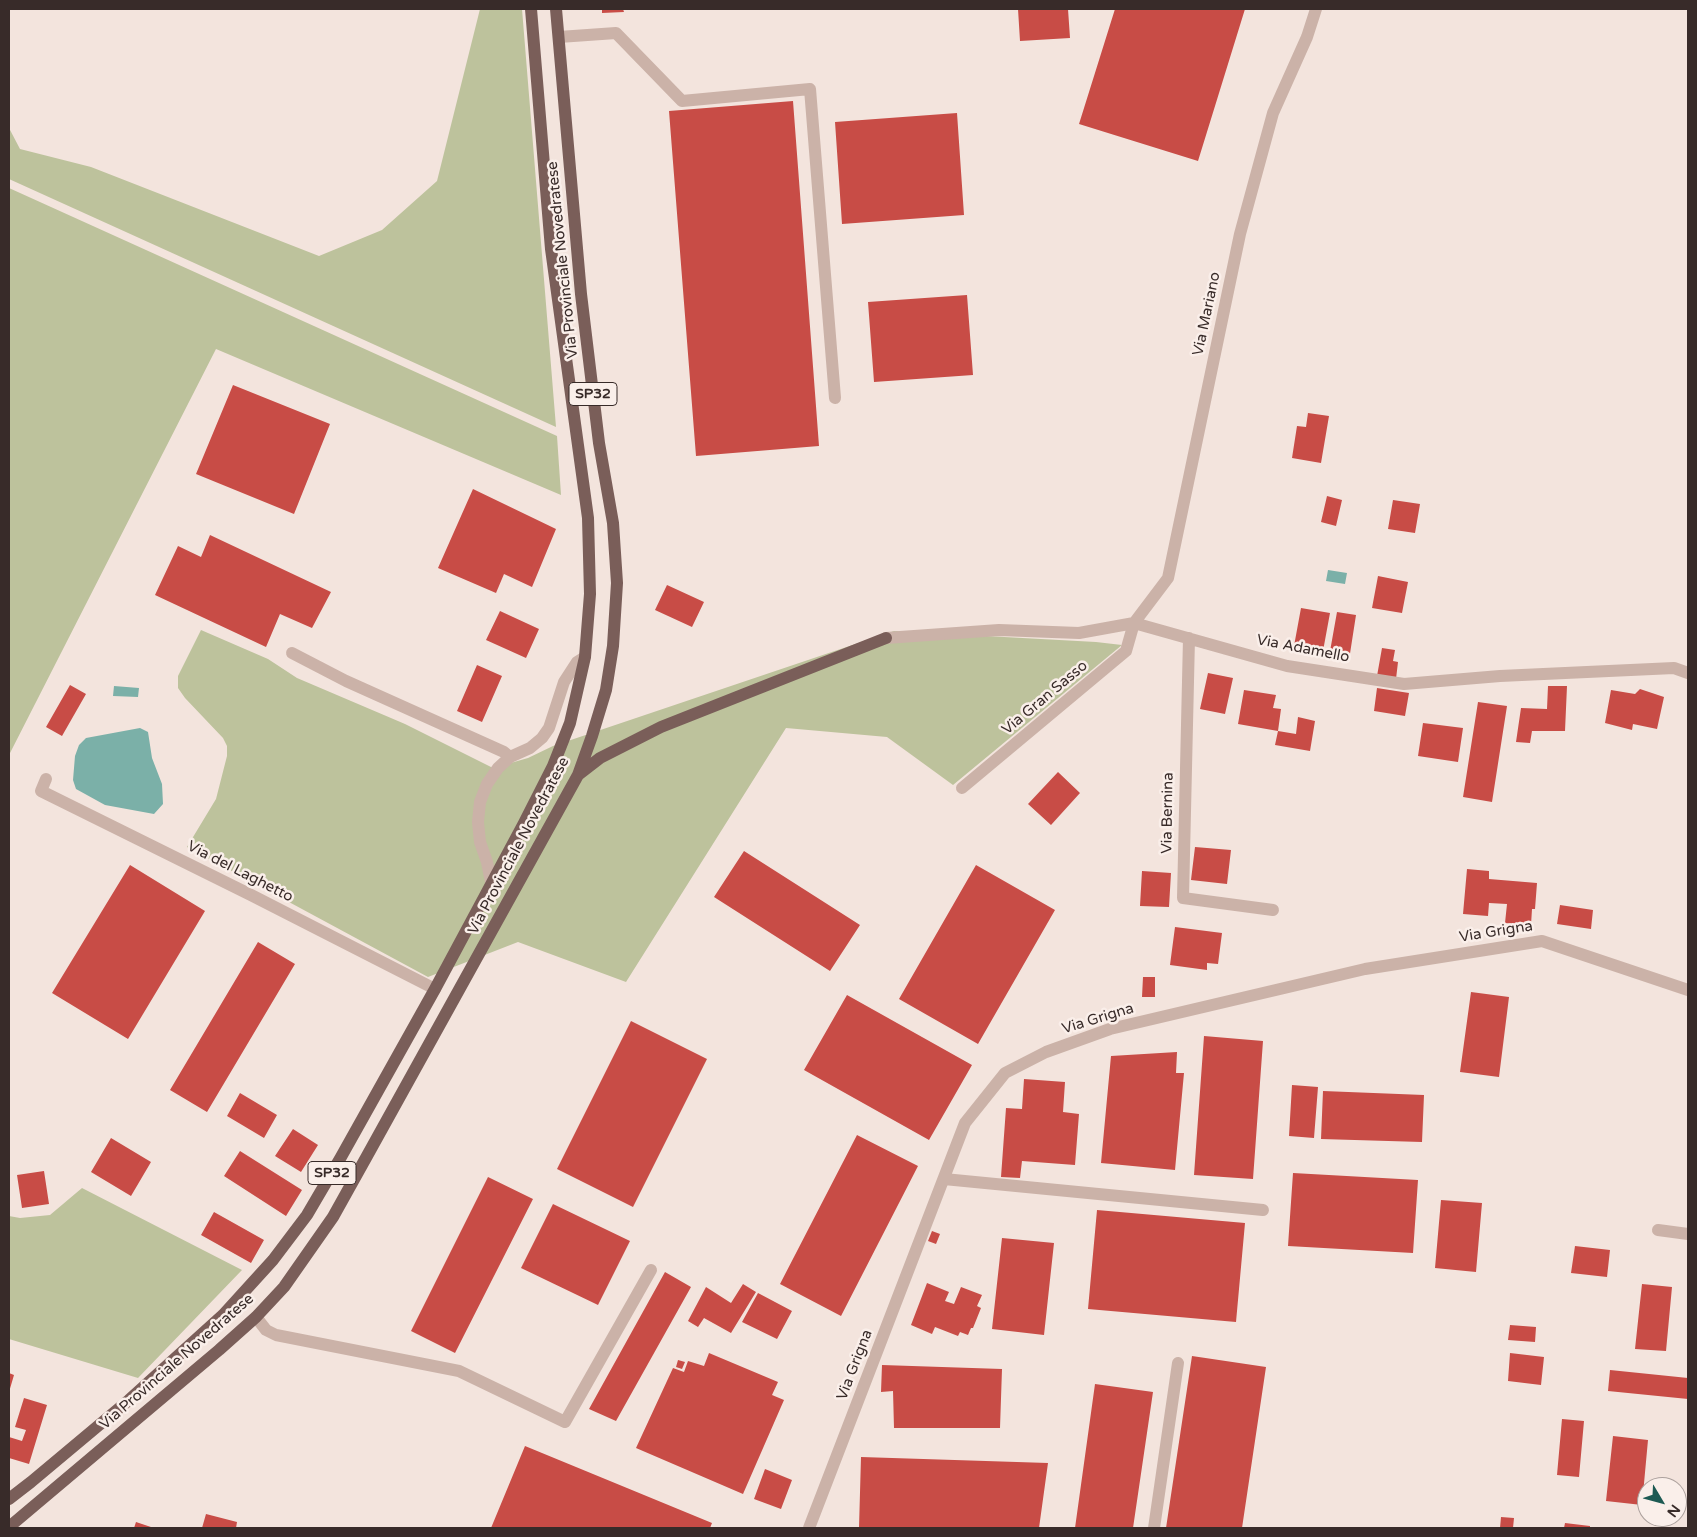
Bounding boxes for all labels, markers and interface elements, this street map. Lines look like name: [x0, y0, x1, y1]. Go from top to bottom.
street label: Via Provinciale Novedratese: [544, 160, 582, 360]
street label: Via Mariano: [1189, 270, 1225, 358]
road number: SP32: [569, 382, 617, 406]
street label: Via Adamello: [1255, 631, 1351, 667]
street label: Via Gran Sasso: [999, 657, 1091, 739]
street label: Via Provinciale Novedratese: [464, 754, 574, 938]
street label: Via Bernina: [1158, 772, 1178, 854]
street label: Via del Laghetto: [184, 838, 296, 906]
street label: Via Grigna: [1458, 917, 1534, 947]
street label: Via Grigna: [1060, 1000, 1136, 1038]
road number: SP32: [308, 1162, 356, 1184]
street label: Via Provinciale Novedratese: [96, 1290, 258, 1434]
street label: Via Grigna: [833, 1327, 877, 1403]
north arrow: [1637, 1477, 1687, 1527]
text: N: [1663, 1501, 1684, 1520]

